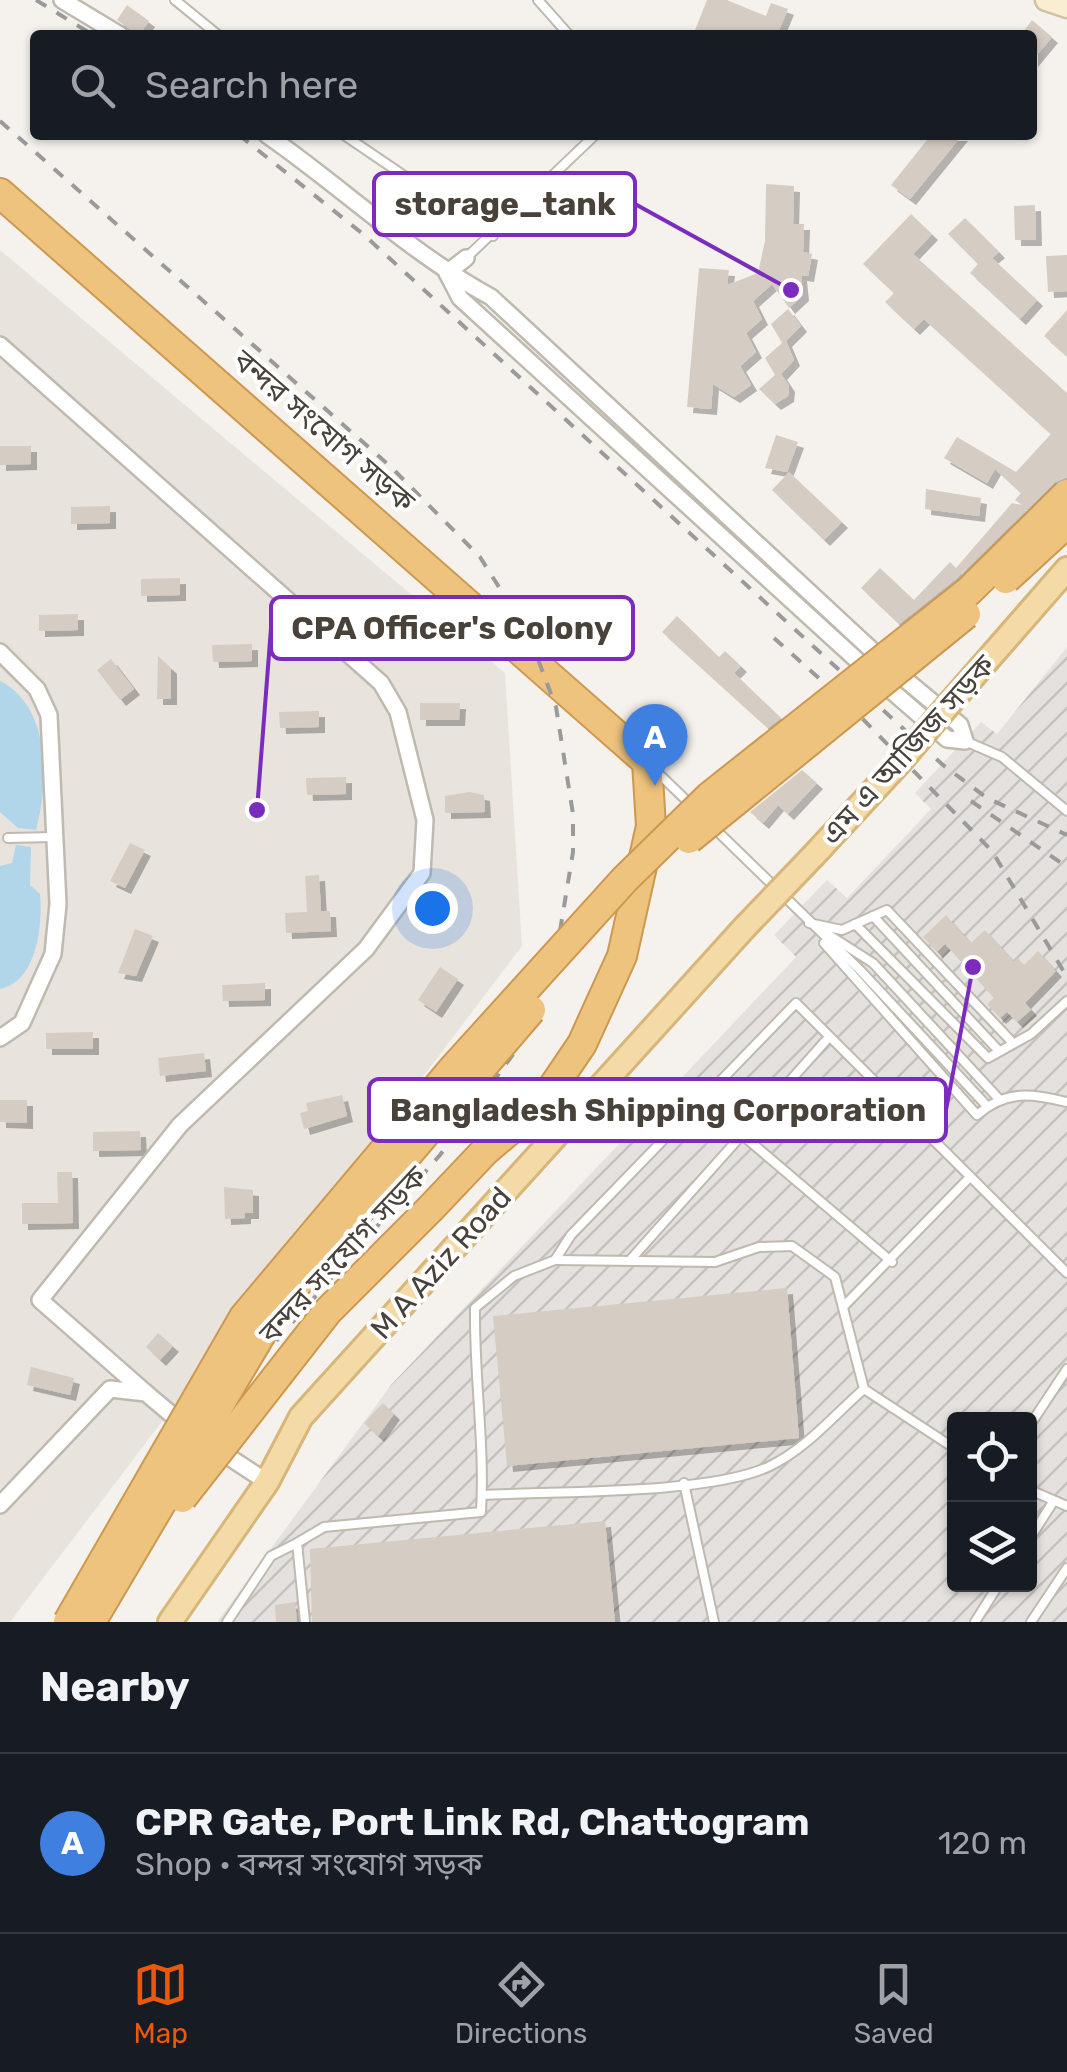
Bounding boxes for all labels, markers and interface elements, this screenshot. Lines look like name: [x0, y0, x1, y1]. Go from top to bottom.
search box: [30, 30, 1037, 140]
icon: search: [65, 58, 120, 113]
text: Search here: [145, 62, 358, 108]
callout: storage_tank: [374, 173, 635, 235]
text: storage_tank: [394, 185, 616, 223]
street label: বন্দর সংযোগ সড়ক: [225, 342, 423, 520]
callout: CPA Officer's Colony: [271, 597, 633, 659]
text: CPA Officer's Colony: [291, 609, 613, 647]
street label: এম এ আজিজ সড়ক: [813, 647, 1003, 852]
pin: A: [622, 704, 688, 786]
your location: [407, 883, 458, 934]
callout: Bangladesh Shipping Corporation: [369, 1079, 946, 1141]
text: Bangladesh Shipping Corporation: [390, 1091, 926, 1129]
street label: বন্দর সংযোগ সড়ক: [251, 1158, 435, 1352]
street label: M A Aziz Road: [363, 1179, 519, 1347]
map controls: [947, 1412, 1037, 1592]
button: locate: [947, 1412, 1037, 1502]
button: layers: [947, 1502, 1037, 1592]
text: Nearby: [40, 1662, 190, 1712]
text: CPR Gate, Port Link Rd, Chattogram: [135, 1799, 809, 1845]
text: A: [61, 1824, 84, 1862]
text: 120 m: [938, 1824, 1027, 1862]
text: Shop · বন্দর সংযোগ সড়ক: [135, 1845, 482, 1883]
tab: Map: [133, 1957, 188, 2050]
tab: Directions: [455, 1957, 587, 2050]
tab: Saved: [854, 1957, 934, 2050]

